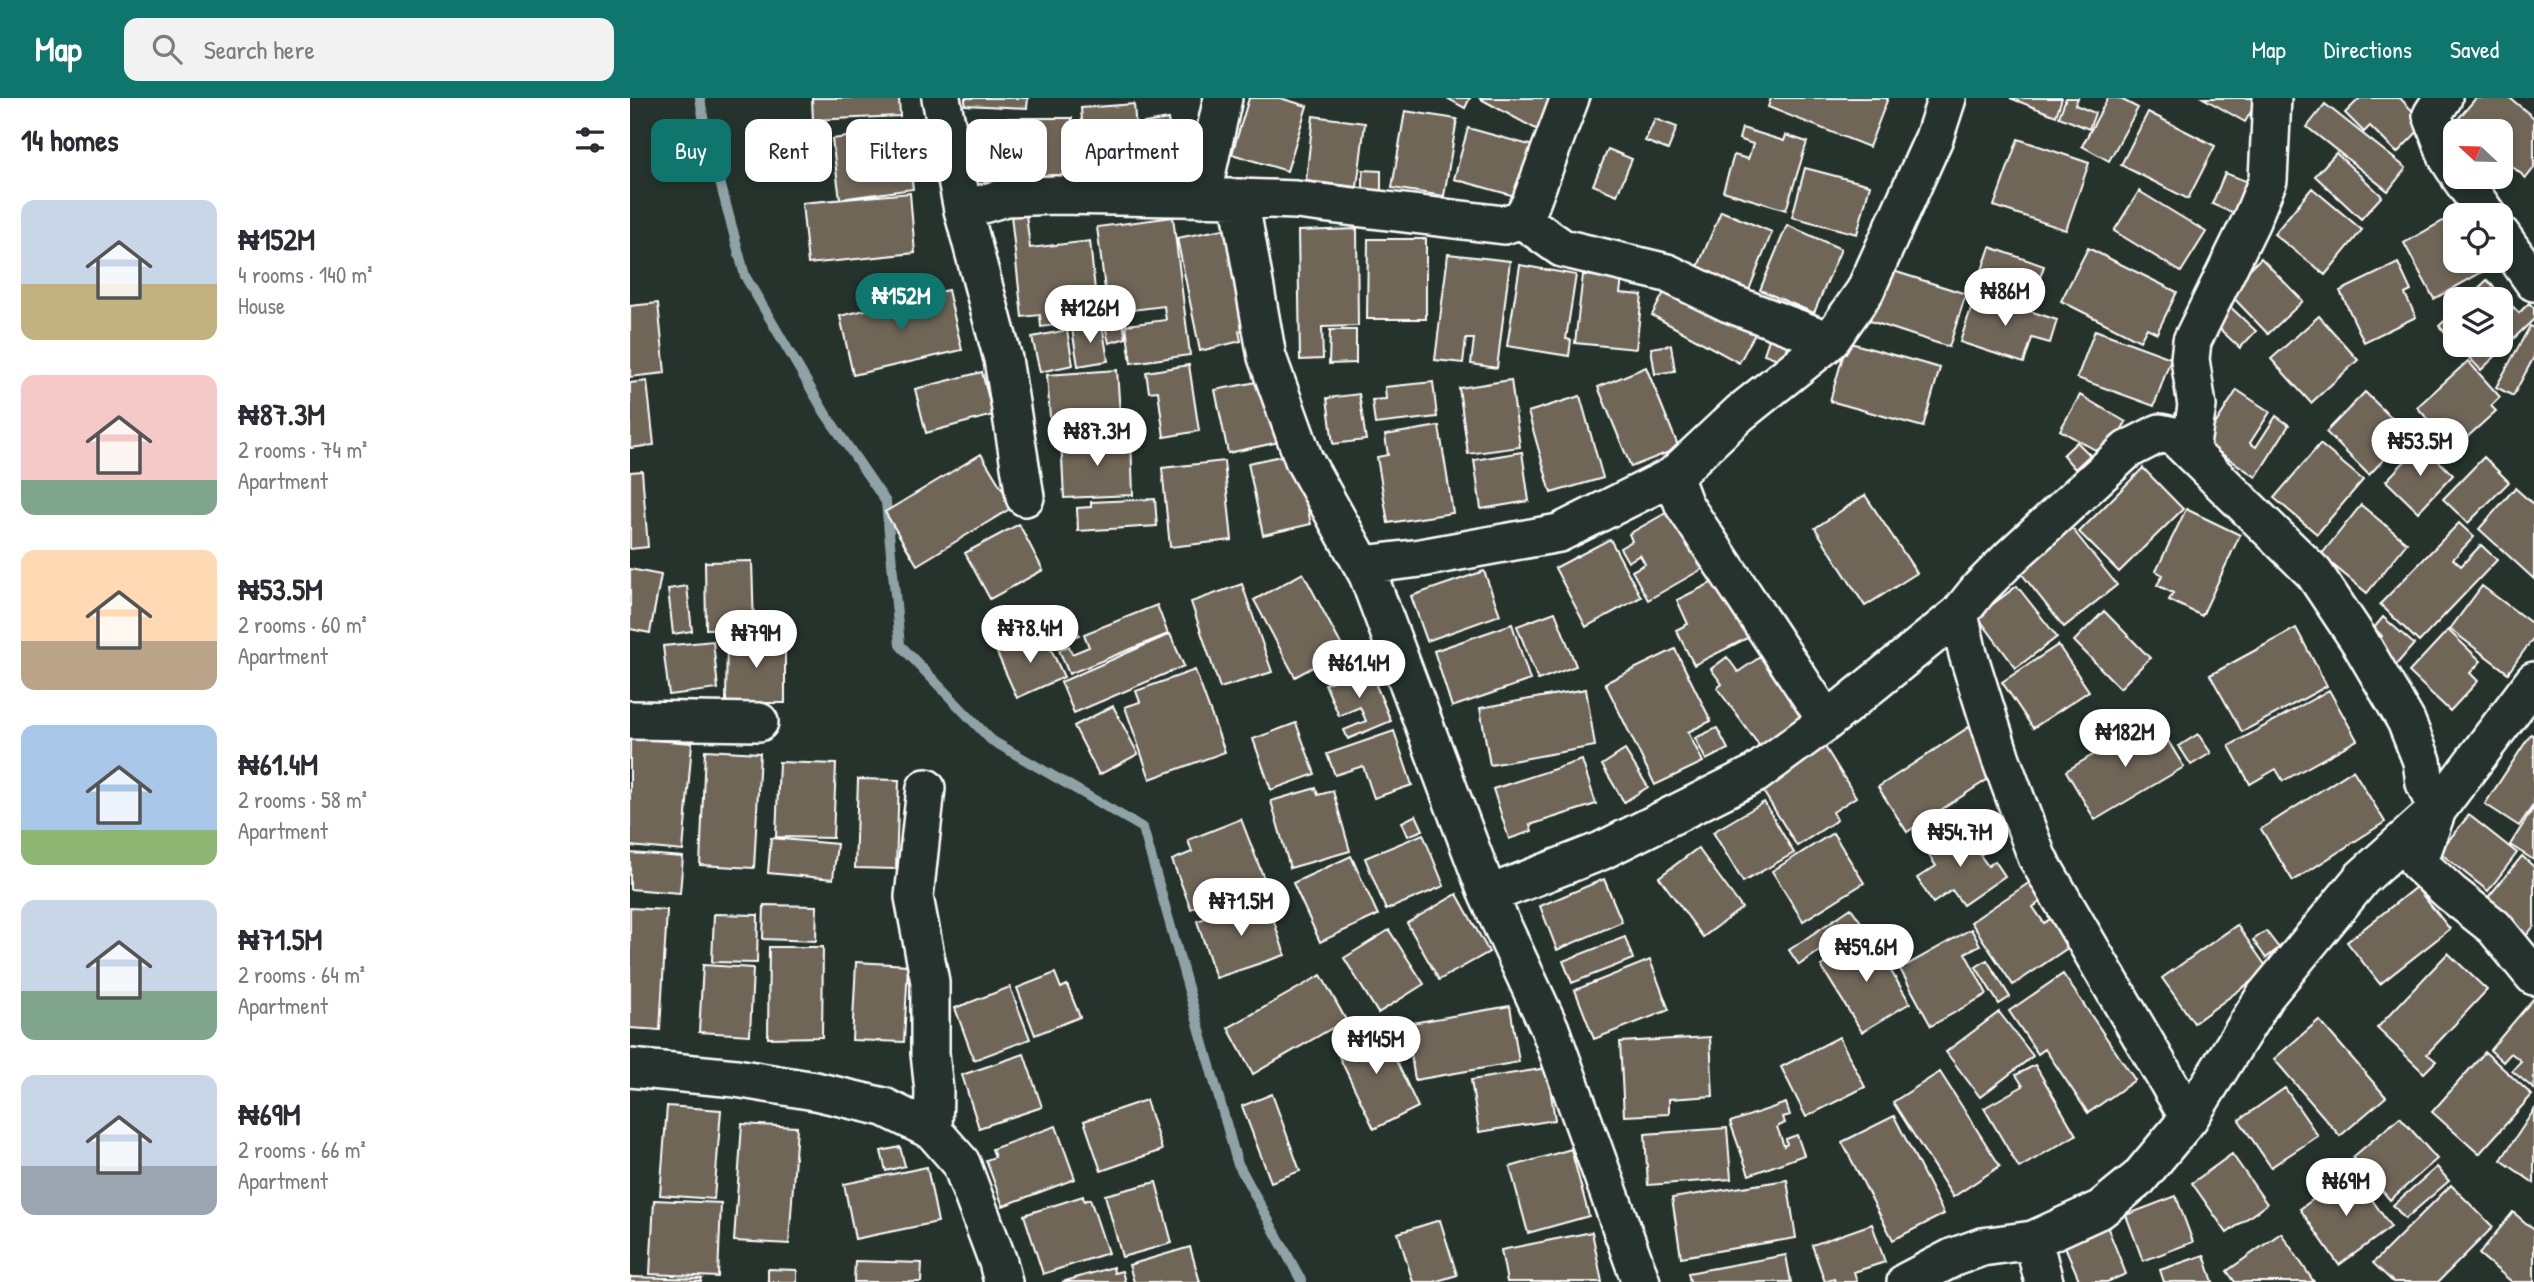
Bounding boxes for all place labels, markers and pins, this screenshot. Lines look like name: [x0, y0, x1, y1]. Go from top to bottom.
pin: ₦86M: [1964, 268, 2046, 328]
pin: ₦152M: [852, 274, 950, 333]
pin: ₦126M: [1041, 286, 1139, 345]
pin: ₦87.3M: [1040, 408, 1154, 468]
pin: ₦53.5M: [2363, 418, 2477, 478]
pin: ₦78.4M: [973, 606, 1087, 665]
pin: ₦79M: [715, 610, 797, 670]
pin: ₦61.4M: [1302, 640, 1416, 700]
pin: ₦182M: [2076, 710, 2174, 769]
pin: ₦54.7M: [1903, 810, 2017, 869]
pin: ₦71.5M: [1184, 878, 1298, 938]
pin: ₦59.6M: [1809, 924, 1923, 984]
pin: ₦145M: [1327, 1016, 1425, 1076]
pin: ₦69M: [2305, 1158, 2387, 1218]

